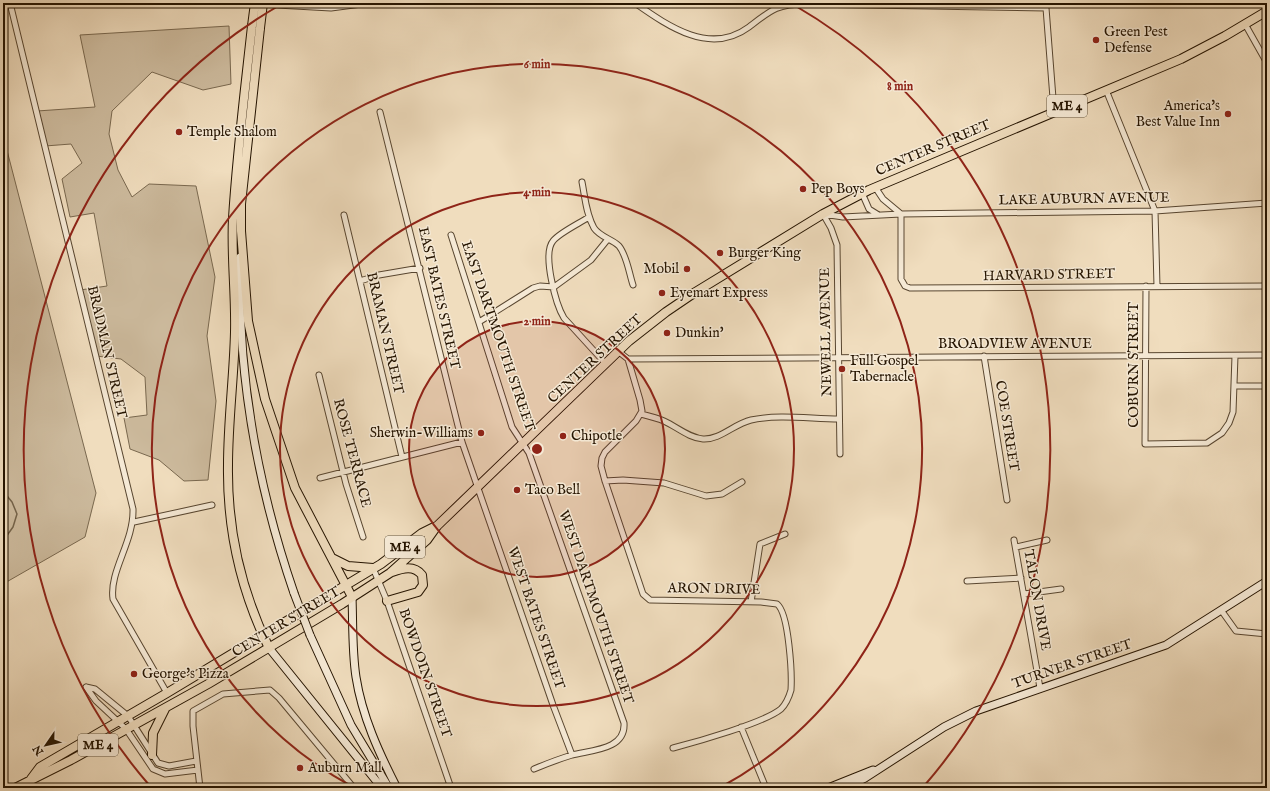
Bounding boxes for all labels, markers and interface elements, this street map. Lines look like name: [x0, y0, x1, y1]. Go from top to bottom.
place label: Green Pest Defense: [1104, 23, 1168, 57]
marker: Green Pest Defense: [1091, 35, 1101, 45]
text: 6 min: [524, 57, 551, 72]
text: 8 min: [887, 79, 914, 94]
road number: ME 4: [1047, 95, 1087, 117]
place label: America's Best Value Inn: [1136, 97, 1221, 131]
marker: America's Best Value Inn: [1223, 109, 1233, 119]
street label: CENTER STREET: [873, 115, 994, 180]
place label: Temple Shalom: [187, 123, 277, 141]
marker: Temple Shalom: [174, 127, 184, 137]
place label: Pep Boys: [811, 180, 865, 198]
marker: Pep Boys: [798, 184, 808, 194]
text: 4 min: [523, 185, 551, 200]
street label: LAKE AUBURN AVENUE: [998, 189, 1170, 209]
street label: EAST BATES STREET: [414, 225, 464, 372]
street label: EAST DARTMOUTH STREET: [457, 239, 539, 434]
place label: Burger King: [728, 244, 801, 262]
marker: Burger King: [715, 248, 725, 258]
place label: Mobil: [643, 260, 679, 278]
marker: Mobil: [682, 264, 692, 274]
street label: HARVARD STREET: [983, 265, 1116, 285]
street label: NEWELL AVENUE: [816, 267, 836, 397]
street label: BRAMAN STREET: [362, 270, 408, 396]
street label: BRADMAN STREET: [83, 284, 131, 421]
place label: Eyemart Express: [670, 284, 768, 302]
marker: Eyemart Express: [657, 288, 667, 298]
street label: COBURN STREET: [1125, 301, 1143, 428]
street label: CENTER STREET: [544, 310, 647, 407]
text: 2 min: [523, 314, 551, 329]
place label: Dunkin': [675, 324, 724, 342]
marker: Dunkin': [662, 328, 672, 338]
street label: BROADVIEW AVENUE: [938, 335, 1092, 353]
place label: Full Gospel Tabernacle: [850, 352, 918, 386]
marker: Full Gospel Tabernacle: [837, 364, 847, 374]
street label: COE STREET: [991, 379, 1023, 474]
street label: ROSE TERRACE: [329, 397, 375, 510]
place label: Sherwin-Williams: [370, 424, 473, 442]
place label: Chipotle: [571, 427, 623, 445]
marker: Sherwin-Williams: [476, 428, 486, 438]
marker: Chipotle: [558, 431, 568, 441]
centre of rings: [530, 442, 544, 456]
place label: Taco Bell: [525, 481, 580, 499]
marker: Taco Bell: [512, 485, 522, 495]
street label: WEST DARTMOUTH STREET: [554, 508, 638, 707]
road number: ME 4: [385, 536, 425, 558]
street label: WEST BATES STREET: [503, 544, 569, 692]
street label: TALON DRIVE: [1019, 548, 1055, 652]
street label: ARON DRIVE: [666, 579, 761, 599]
street label: CENTER STREET: [229, 582, 344, 661]
street label: BOWDOIN STREET: [394, 606, 456, 741]
street label: TURNER STREET: [1010, 635, 1135, 693]
place label: George's Pizza: [142, 665, 230, 683]
marker: George's Pizza: [129, 669, 139, 679]
north arrow: [26, 725, 66, 765]
road number: ME 4: [78, 734, 118, 756]
text: N: [30, 742, 48, 759]
place label: Auburn Mall: [307, 759, 382, 777]
marker: Auburn Mall: [295, 763, 305, 773]

